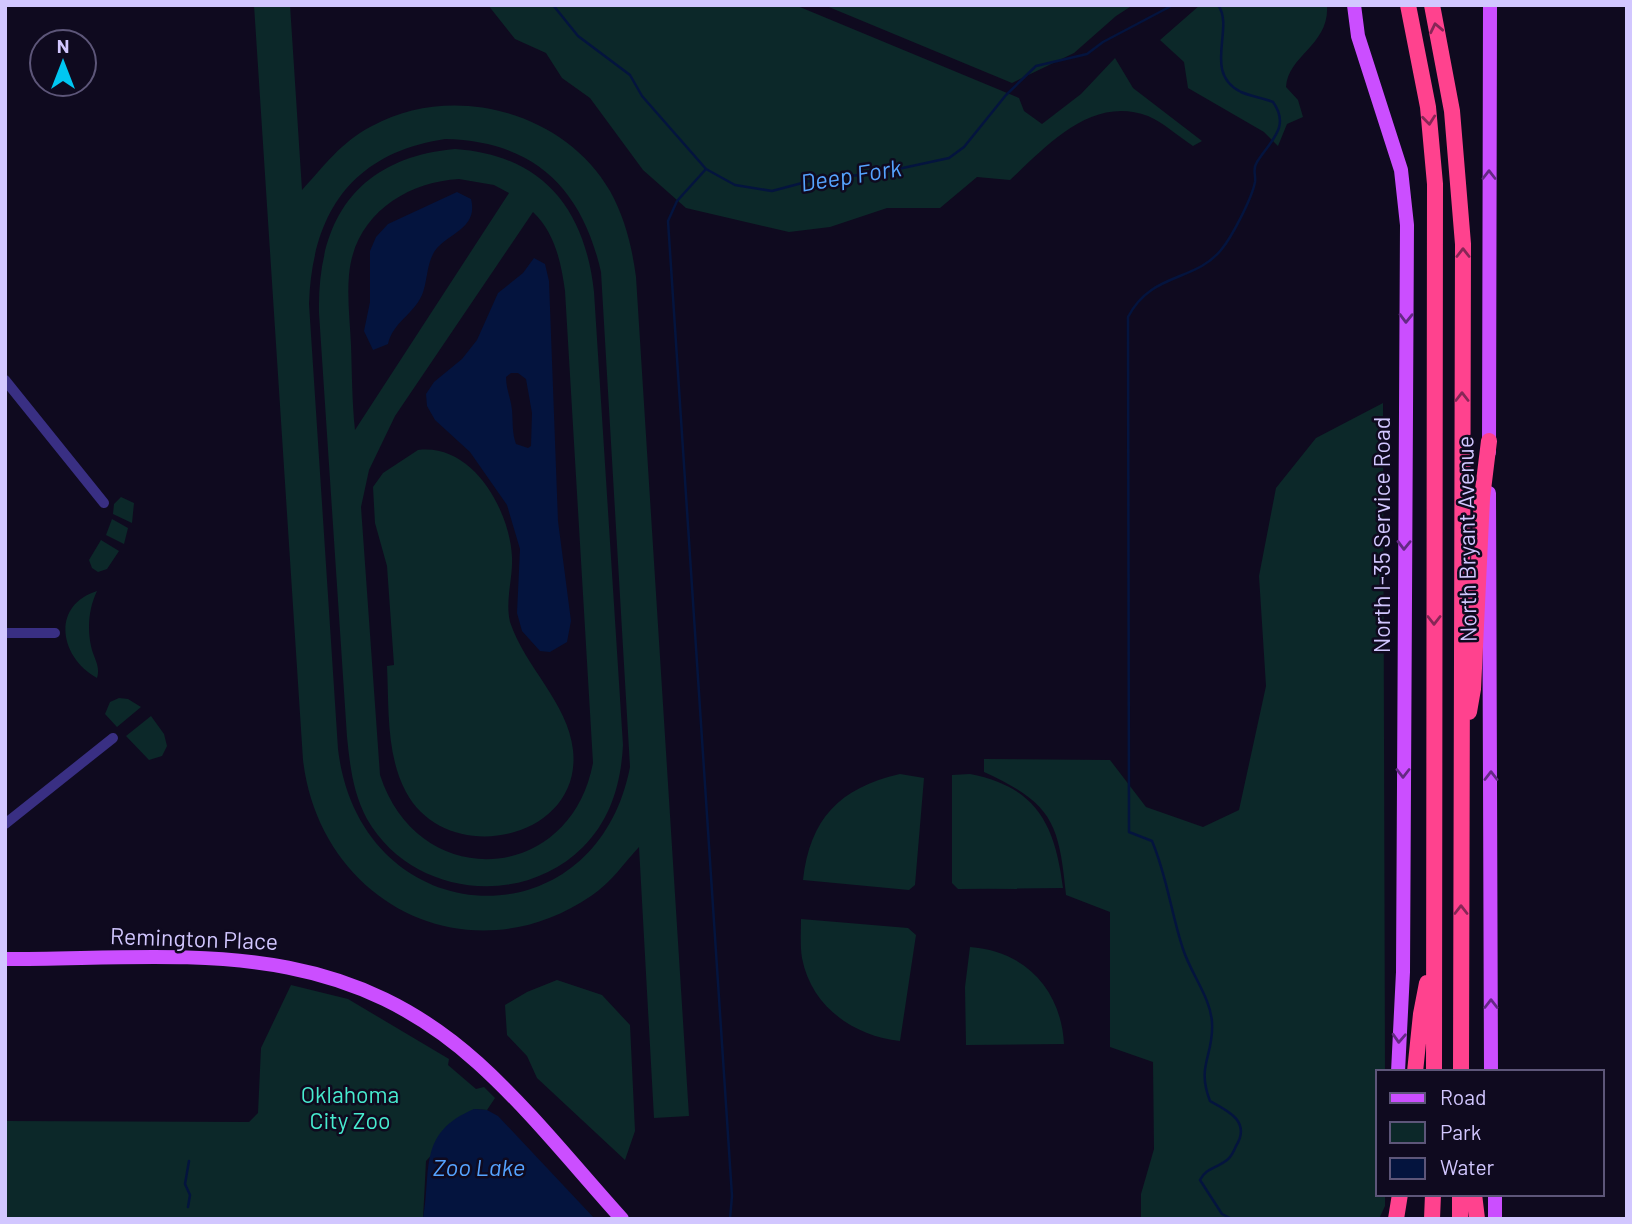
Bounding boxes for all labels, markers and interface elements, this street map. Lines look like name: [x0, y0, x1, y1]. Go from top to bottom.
one-way arrow: [1430, 22, 1445, 34]
north arrow: [28, 28, 98, 98]
text: N: [57, 34, 69, 57]
one-way arrow: [1422, 115, 1437, 126]
water label: Deep Fork: [798, 152, 904, 197]
one-way arrow: [1481, 169, 1497, 179]
one-way arrow: [1455, 248, 1471, 258]
one-way arrow: [1399, 313, 1414, 324]
one-way arrow: [1454, 391, 1470, 401]
street label: North I-35 Service Road: [1367, 417, 1395, 653]
street label: North Bryant Avenue: [1450, 436, 1482, 642]
one-way arrow: [1397, 540, 1412, 551]
one-way arrow: [1426, 616, 1442, 626]
one-way arrow: [1395, 768, 1411, 779]
one-way arrow: [1483, 770, 1499, 781]
one-way arrow: [1453, 904, 1469, 915]
street label: Remington Place: [109, 921, 279, 955]
one-way arrow: [1483, 998, 1499, 1008]
one-way arrow: [1392, 1032, 1407, 1043]
legend: [1376, 1070, 1604, 1196]
park label: Oklahoma City Zoo: [301, 1080, 399, 1134]
text: Road: [1440, 1084, 1486, 1109]
text: Park: [1440, 1119, 1481, 1144]
water label: Zoo Lake: [433, 1152, 525, 1181]
text: Water: [1440, 1154, 1495, 1179]

